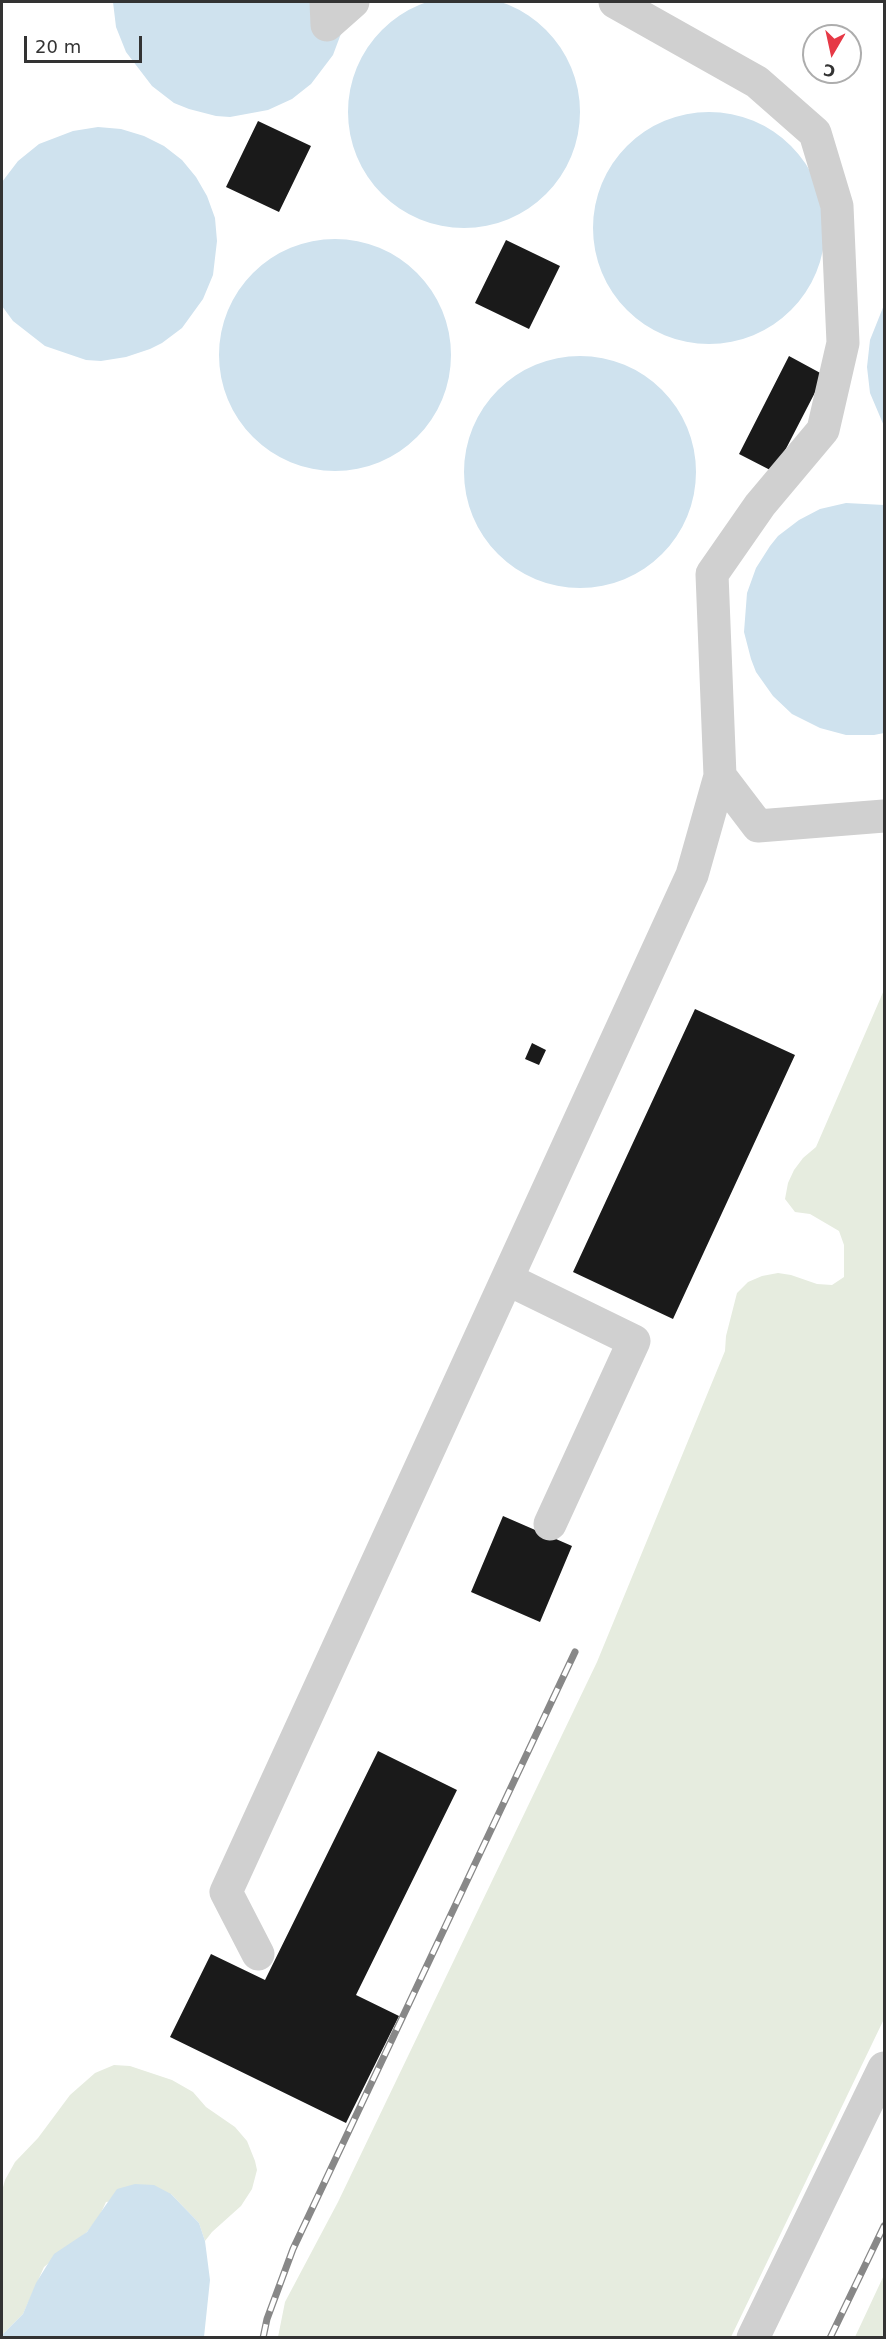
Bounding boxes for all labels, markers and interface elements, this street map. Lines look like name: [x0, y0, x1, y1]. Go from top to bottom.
scale bar: [27, 24, 146, 62]
north arrow: [802, 24, 862, 84]
text: 20 m: [35, 36, 81, 57]
text: С: [822, 60, 837, 81]

